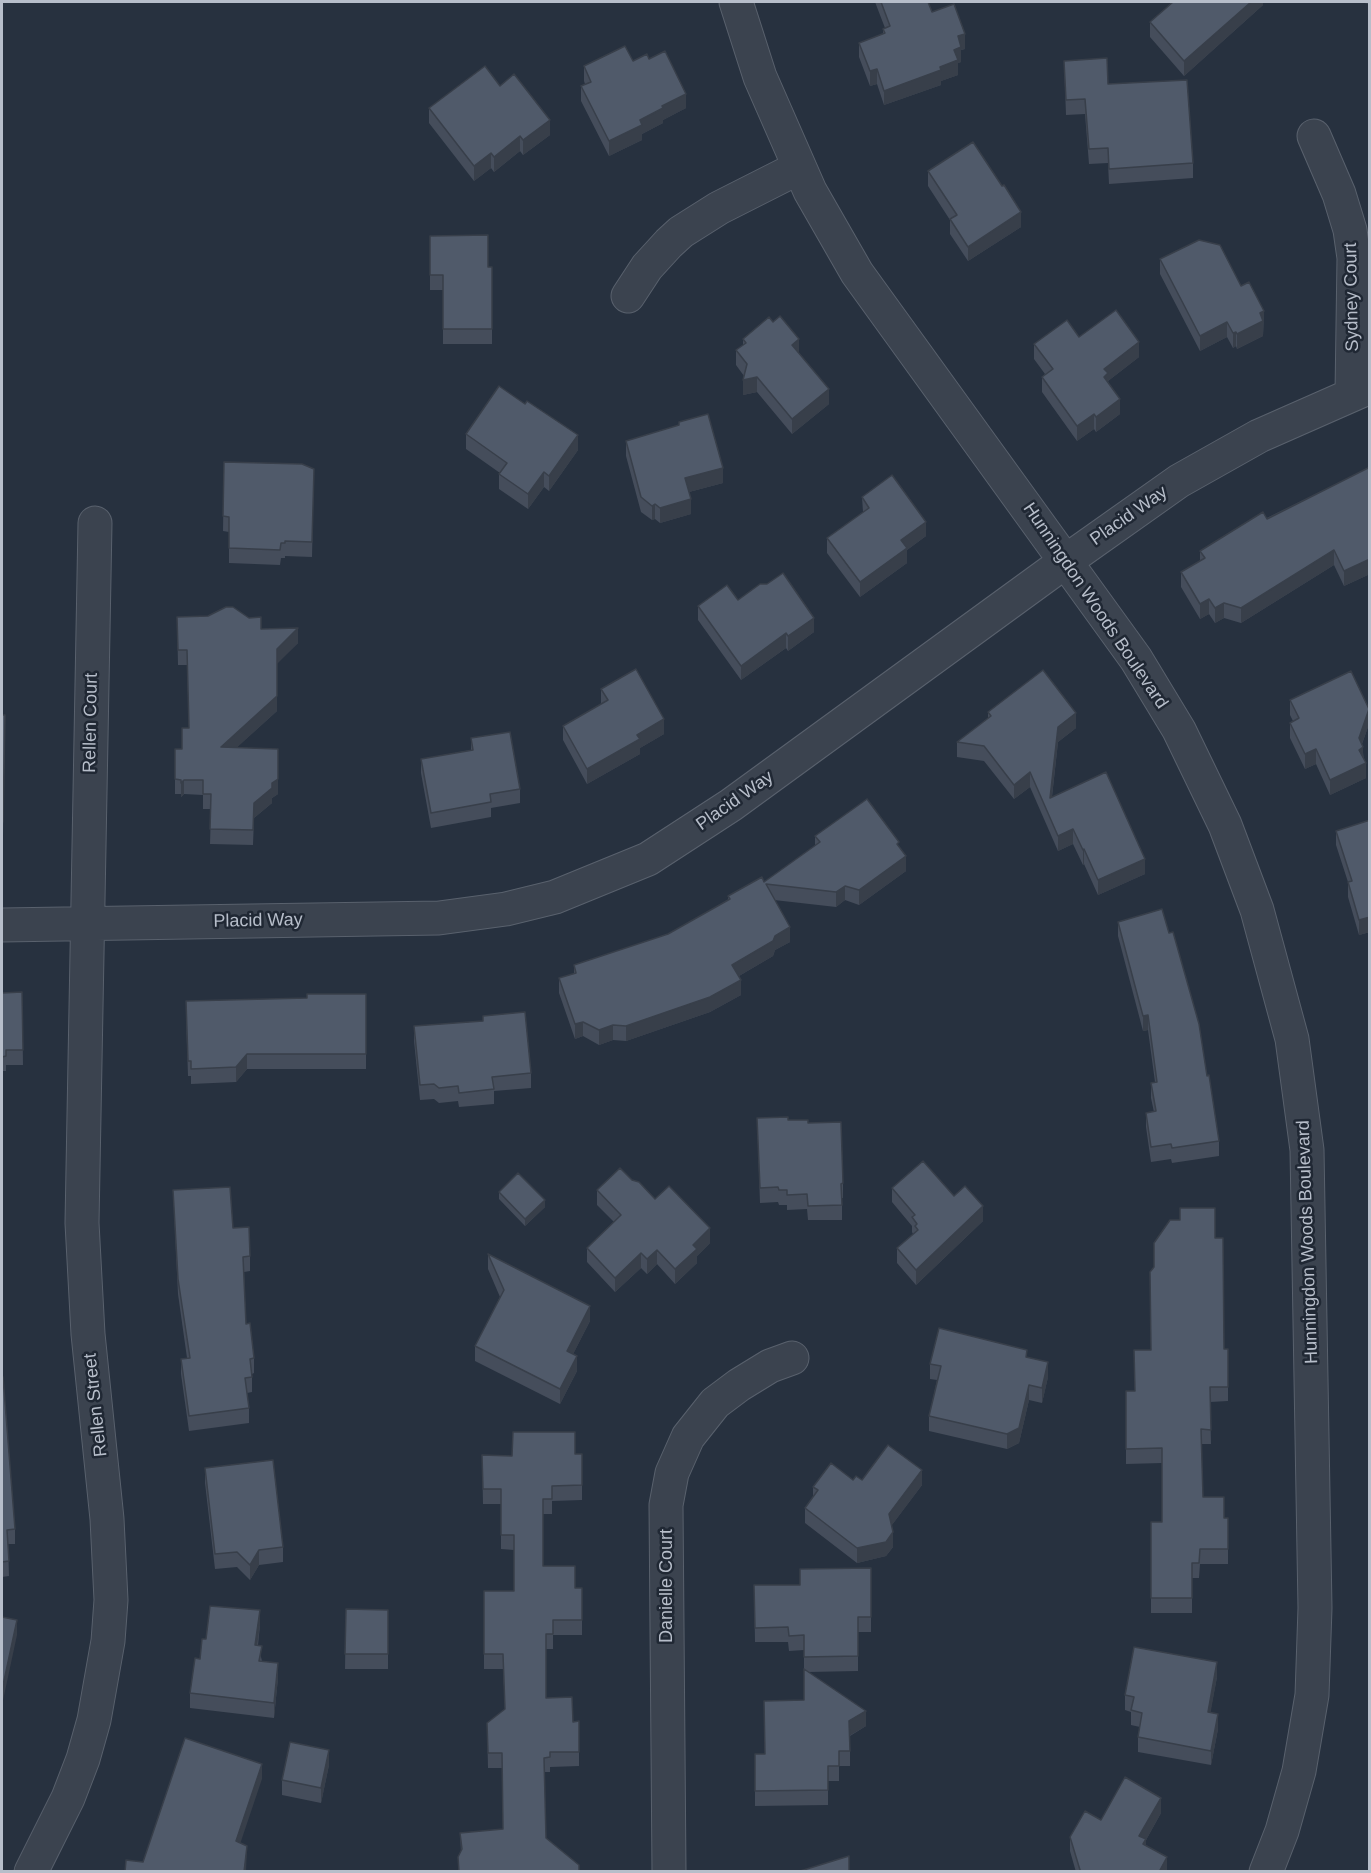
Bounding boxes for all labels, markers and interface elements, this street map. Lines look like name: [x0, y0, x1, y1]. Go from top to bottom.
street label: Sydney Court: [1340, 242, 1364, 352]
street label: Placid Way: [1086, 482, 1172, 550]
street label: Hunningdon Woods Boulevard: [1018, 499, 1172, 713]
street label: Rellen Court: [79, 673, 103, 773]
street label: Placid Way: [692, 767, 778, 835]
street label: Placid Way: [213, 909, 303, 933]
street label: Hunningdon Woods Boulevard: [1293, 1120, 1323, 1364]
street label: Rellen Street: [80, 1352, 112, 1458]
street label: Danielle Court: [656, 1529, 678, 1643]

